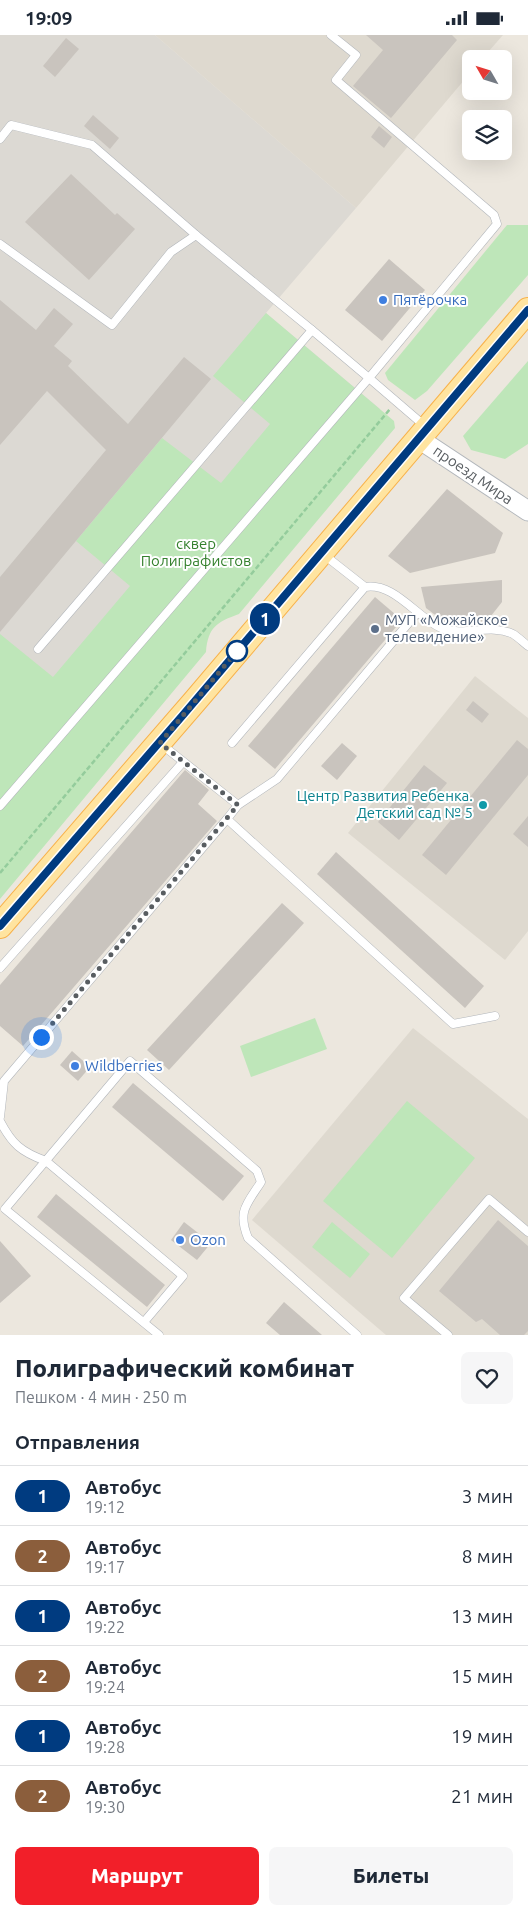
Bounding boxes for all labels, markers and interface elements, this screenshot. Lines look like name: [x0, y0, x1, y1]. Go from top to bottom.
text: 19:09: [25, 7, 73, 29]
north arrow: [462, 50, 512, 100]
map controls: [462, 50, 512, 160]
button: layers: [462, 110, 512, 160]
place label: Пятёрочка: [393, 291, 467, 308]
marker: Пятёрочка: [377, 294, 389, 306]
street label: проезд Мира: [430, 442, 516, 507]
park label: сквер Полиграфистов: [141, 535, 251, 569]
line badge: 1: [249, 603, 281, 635]
text: 1: [260, 609, 270, 629]
place label: МУП «Можайское телевидение»: [385, 611, 508, 645]
marker: МУП «Можайское телевидение»: [369, 623, 381, 635]
unlabelled marker: [226, 640, 248, 662]
place label: Центр Развития Ребенка. Детский сад № 5: [297, 787, 473, 821]
marker: Центр Развития Ребенка. Детский сад № 5: [477, 799, 489, 811]
your location: [29, 1025, 54, 1050]
place label: Wildberries: [85, 1057, 162, 1074]
marker: Wildberries: [69, 1060, 81, 1072]
place label: Ozon: [190, 1231, 226, 1248]
marker: Ozon: [174, 1234, 186, 1246]
button: heart: [461, 1352, 513, 1404]
text: Полиграфический комбинат: [15, 1355, 354, 1382]
text: Пешком · 4 мин · 250 m: [15, 1388, 187, 1406]
text: Отправления: [15, 1431, 140, 1453]
text: Автобус: [85, 1476, 161, 1498]
text: 3 мин: [462, 1485, 513, 1507]
text: 1: [37, 1486, 48, 1506]
text: 19:12: [85, 1498, 125, 1516]
text: Автобус: [85, 1536, 161, 1558]
text: 8 мин: [462, 1545, 513, 1567]
text: 2: [37, 1546, 48, 1566]
text: 19:17: [85, 1558, 125, 1576]
text: Автобус: [85, 1596, 161, 1618]
text: 13 мин: [451, 1605, 513, 1627]
text: 1: [37, 1606, 48, 1626]
text: 19:22: [85, 1618, 125, 1636]
text: Автобус: [85, 1656, 161, 1678]
text: 15 мин: [451, 1665, 513, 1687]
text: 2: [37, 1666, 48, 1686]
text: 19:24: [85, 1678, 125, 1696]
text: Автобус: [85, 1716, 161, 1738]
text: 19 мин: [451, 1725, 513, 1747]
text: 1: [37, 1726, 48, 1746]
text: 19:28: [85, 1738, 125, 1756]
text: Автобус: [85, 1776, 161, 1798]
text: 21 мин: [451, 1785, 513, 1807]
text: 2: [37, 1786, 48, 1806]
text: 19:30: [85, 1798, 125, 1816]
button: Маршрут: [15, 1847, 259, 1905]
button: Билеты: [269, 1847, 513, 1905]

